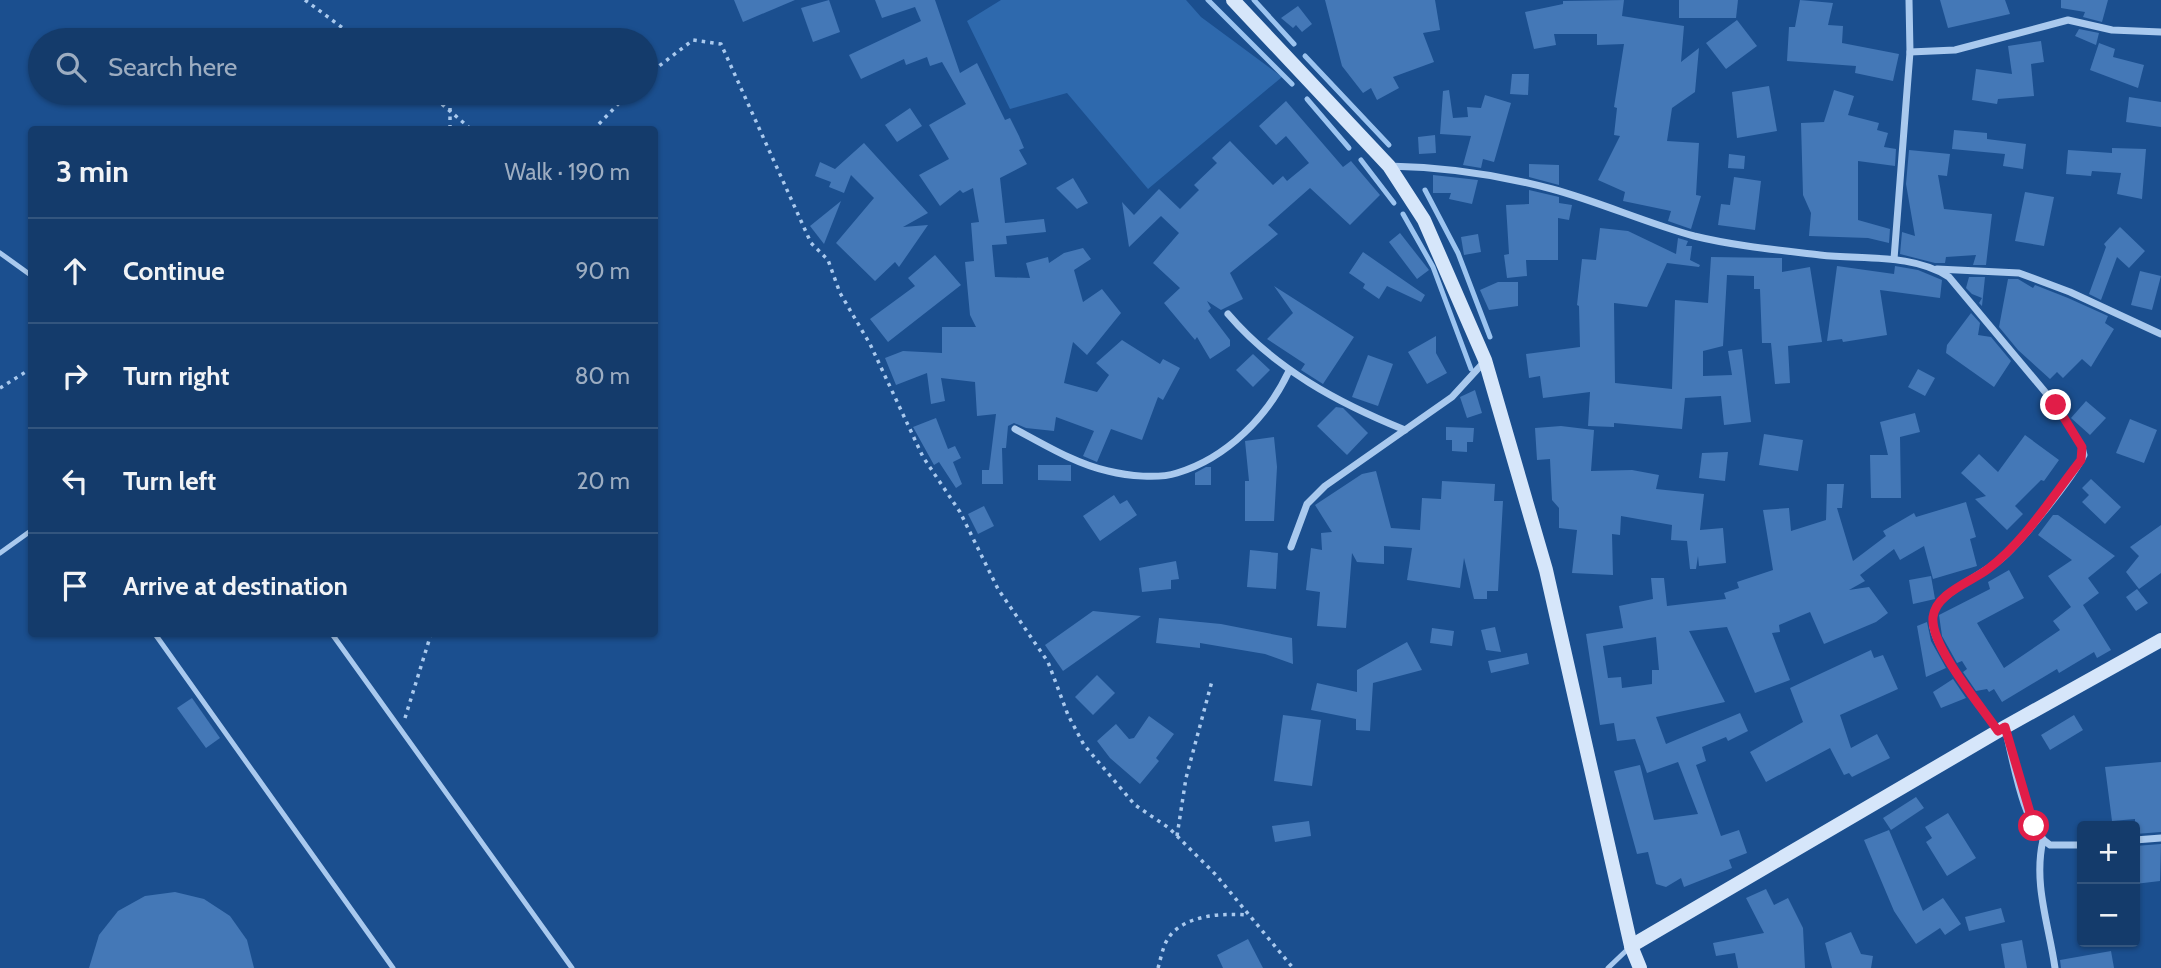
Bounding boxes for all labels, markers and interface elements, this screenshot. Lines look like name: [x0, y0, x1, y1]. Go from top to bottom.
search box: [28, 28, 658, 105]
icon: search: [52, 48, 90, 86]
text: Search here: [108, 51, 237, 83]
text: 3 min: [56, 153, 129, 190]
text: Walk · 190 m: [505, 158, 630, 186]
icon: ahead: [56, 252, 94, 290]
text: Continue: [123, 255, 225, 287]
text: 90 m: [576, 257, 630, 285]
icon: right: [56, 357, 94, 395]
text: Turn right: [123, 360, 229, 392]
text: 80 m: [575, 362, 630, 390]
route end: [2040, 389, 2071, 420]
icon: left: [56, 462, 94, 500]
text: Turn left: [123, 465, 216, 497]
text: 20 m: [577, 467, 630, 495]
icon: arrive: [56, 567, 94, 605]
text: Arrive at destination: [123, 570, 348, 602]
route start: [2018, 810, 2049, 841]
map controls: [2077, 821, 2140, 947]
button: +: [2077, 821, 2140, 884]
button: −: [2077, 884, 2140, 947]

